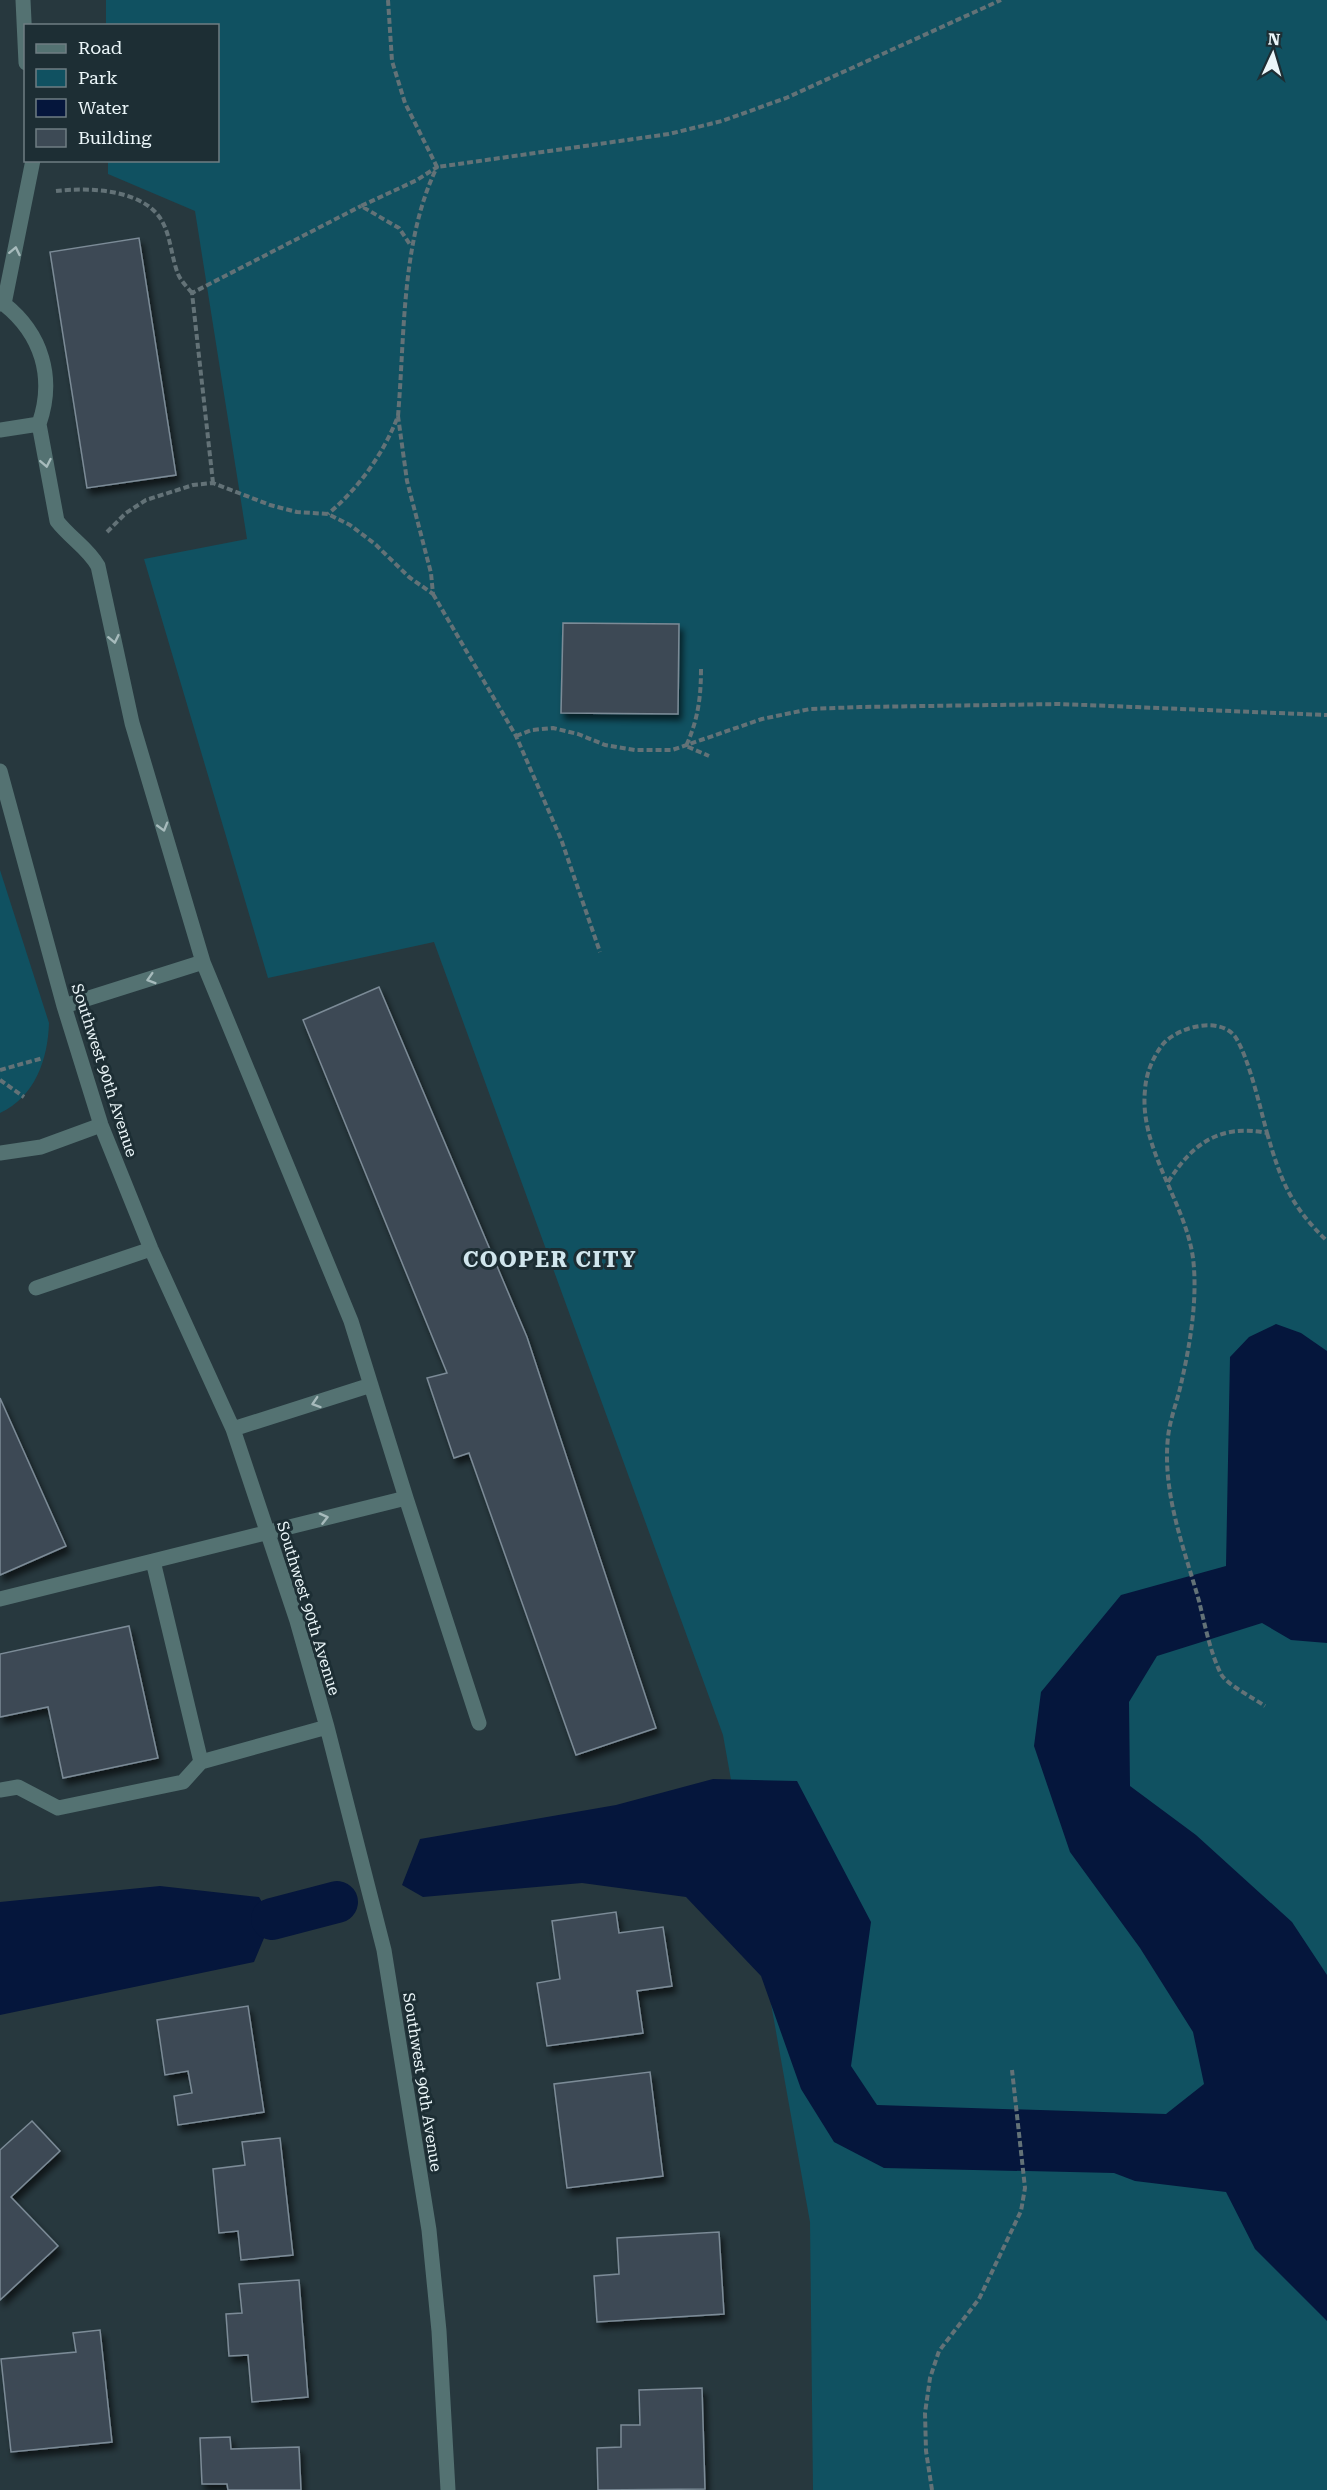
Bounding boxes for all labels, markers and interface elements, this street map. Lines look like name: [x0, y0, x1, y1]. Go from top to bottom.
legend: [24, 24, 219, 162]
north arrow: [1243, 24, 1303, 84]
text: N: [1267, 30, 1281, 49]
text: Road: [78, 37, 123, 58]
text: Park: [78, 67, 118, 88]
text: Water: [78, 97, 129, 118]
text: Building: [78, 127, 152, 148]
one-way arrow: [8, 246, 21, 256]
one-way arrow: [39, 458, 52, 468]
one-way arrow: [107, 634, 120, 644]
one-way arrow: [156, 822, 168, 832]
one-way arrow: [146, 972, 157, 984]
street label: Southwest 90th Avenue: [68, 981, 142, 1159]
district label: COOPER CITY: [463, 1247, 637, 1272]
one-way arrow: [311, 1396, 322, 1408]
one-way arrow: [319, 1513, 329, 1526]
street label: Southwest 90th Avenue: [273, 1519, 344, 1698]
street label: Southwest 90th Avenue: [399, 1991, 446, 2173]

